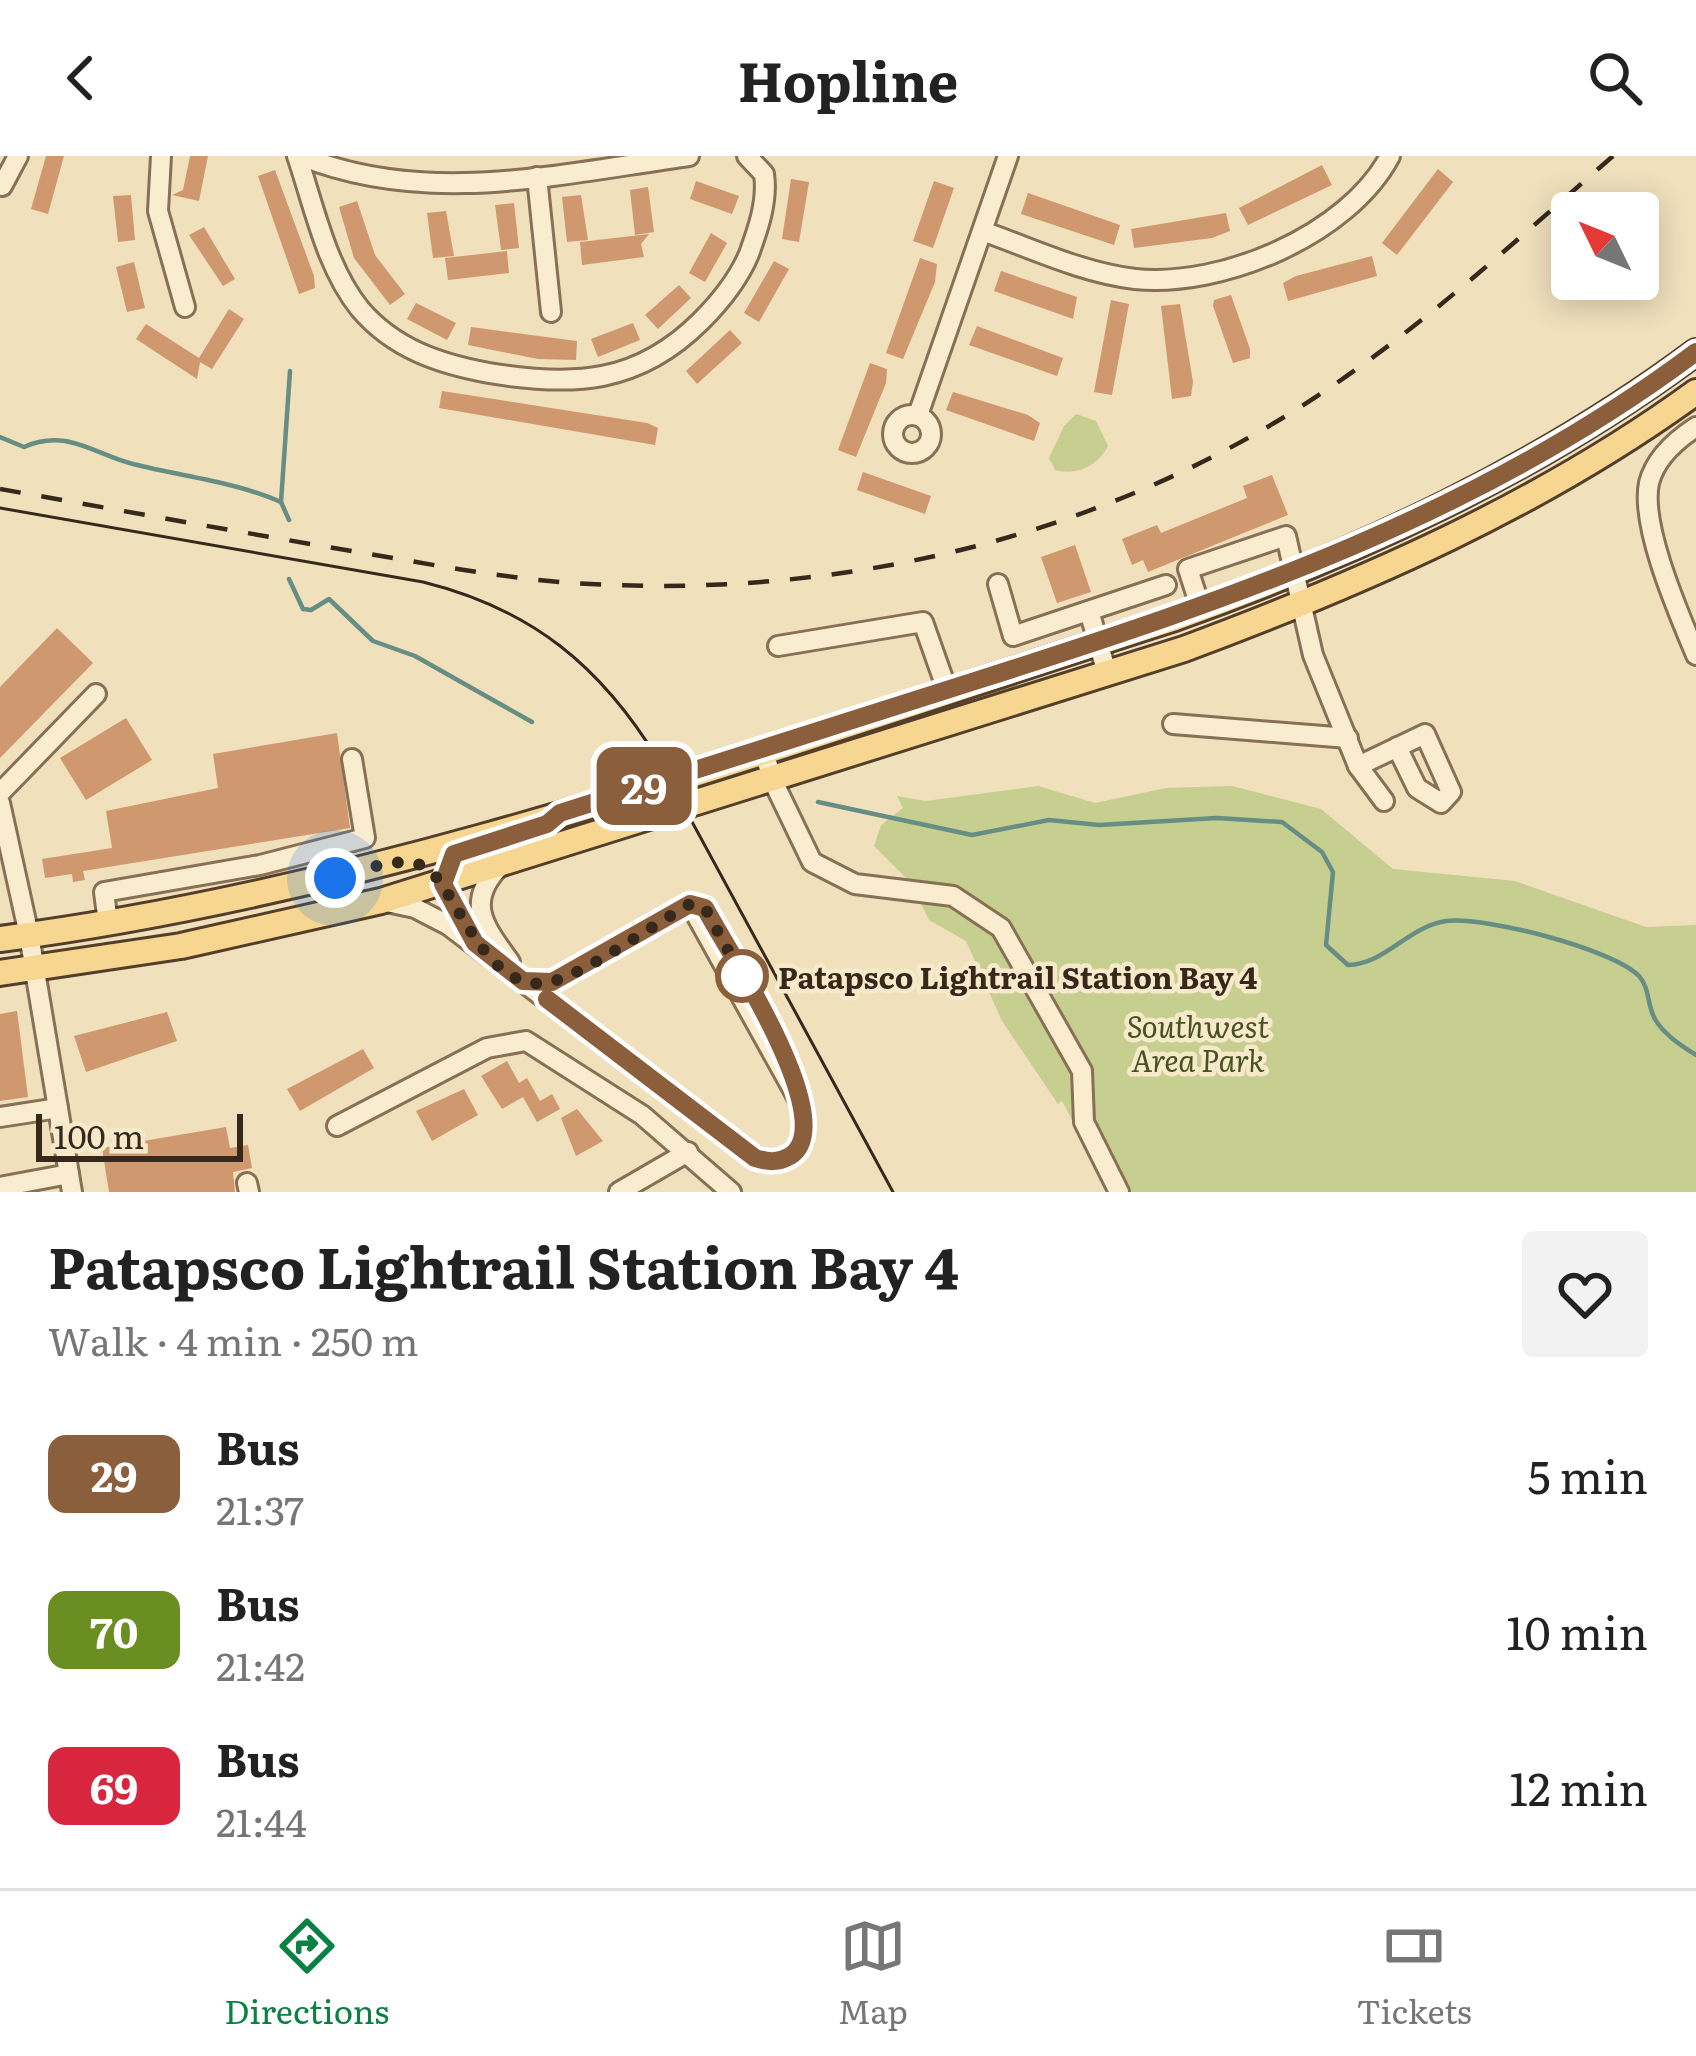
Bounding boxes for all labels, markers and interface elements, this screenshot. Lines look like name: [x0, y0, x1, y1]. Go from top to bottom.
text: Hopline: [738, 38, 958, 119]
icon: back: [48, 45, 114, 111]
icon: search: [1582, 45, 1648, 111]
north arrow: [1551, 192, 1659, 300]
map controls: [1551, 192, 1659, 300]
line badge: 29: [590, 747, 698, 825]
text: 29: [621, 755, 667, 817]
your location: [305, 848, 365, 908]
marker: Patapsco Lightrail Station Bay 4: [717, 951, 767, 1001]
place label: Patapsco Lightrail Station Bay 4: [778, 954, 1257, 998]
park label: Southwest Area Park: [1127, 1003, 1269, 1081]
scale bar: [36, 1108, 243, 1161]
text: 100 m: [54, 1110, 144, 1159]
text: Patapsco Lightrail Station Bay 4: [48, 1222, 959, 1307]
button: heart: [1522, 1231, 1648, 1357]
text: Walk · 4 min · 250 m: [48, 1310, 419, 1368]
text: Bus: [216, 1412, 300, 1479]
text: 5 min: [1528, 1441, 1648, 1508]
text: 29: [91, 1443, 137, 1505]
text: 21:37: [216, 1479, 304, 1537]
text: Bus: [216, 1568, 300, 1635]
text: 10 min: [1506, 1597, 1648, 1664]
text: 70: [90, 1599, 138, 1661]
text: 21:42: [216, 1635, 305, 1693]
text: Bus: [216, 1724, 300, 1791]
text: 12 min: [1509, 1753, 1648, 1820]
text: 69: [90, 1755, 138, 1817]
text: 21:44: [216, 1791, 307, 1849]
tab: Directions: [224, 1913, 389, 2034]
tab: Map: [838, 1913, 908, 2034]
tab: Tickets: [1357, 1913, 1472, 2034]

